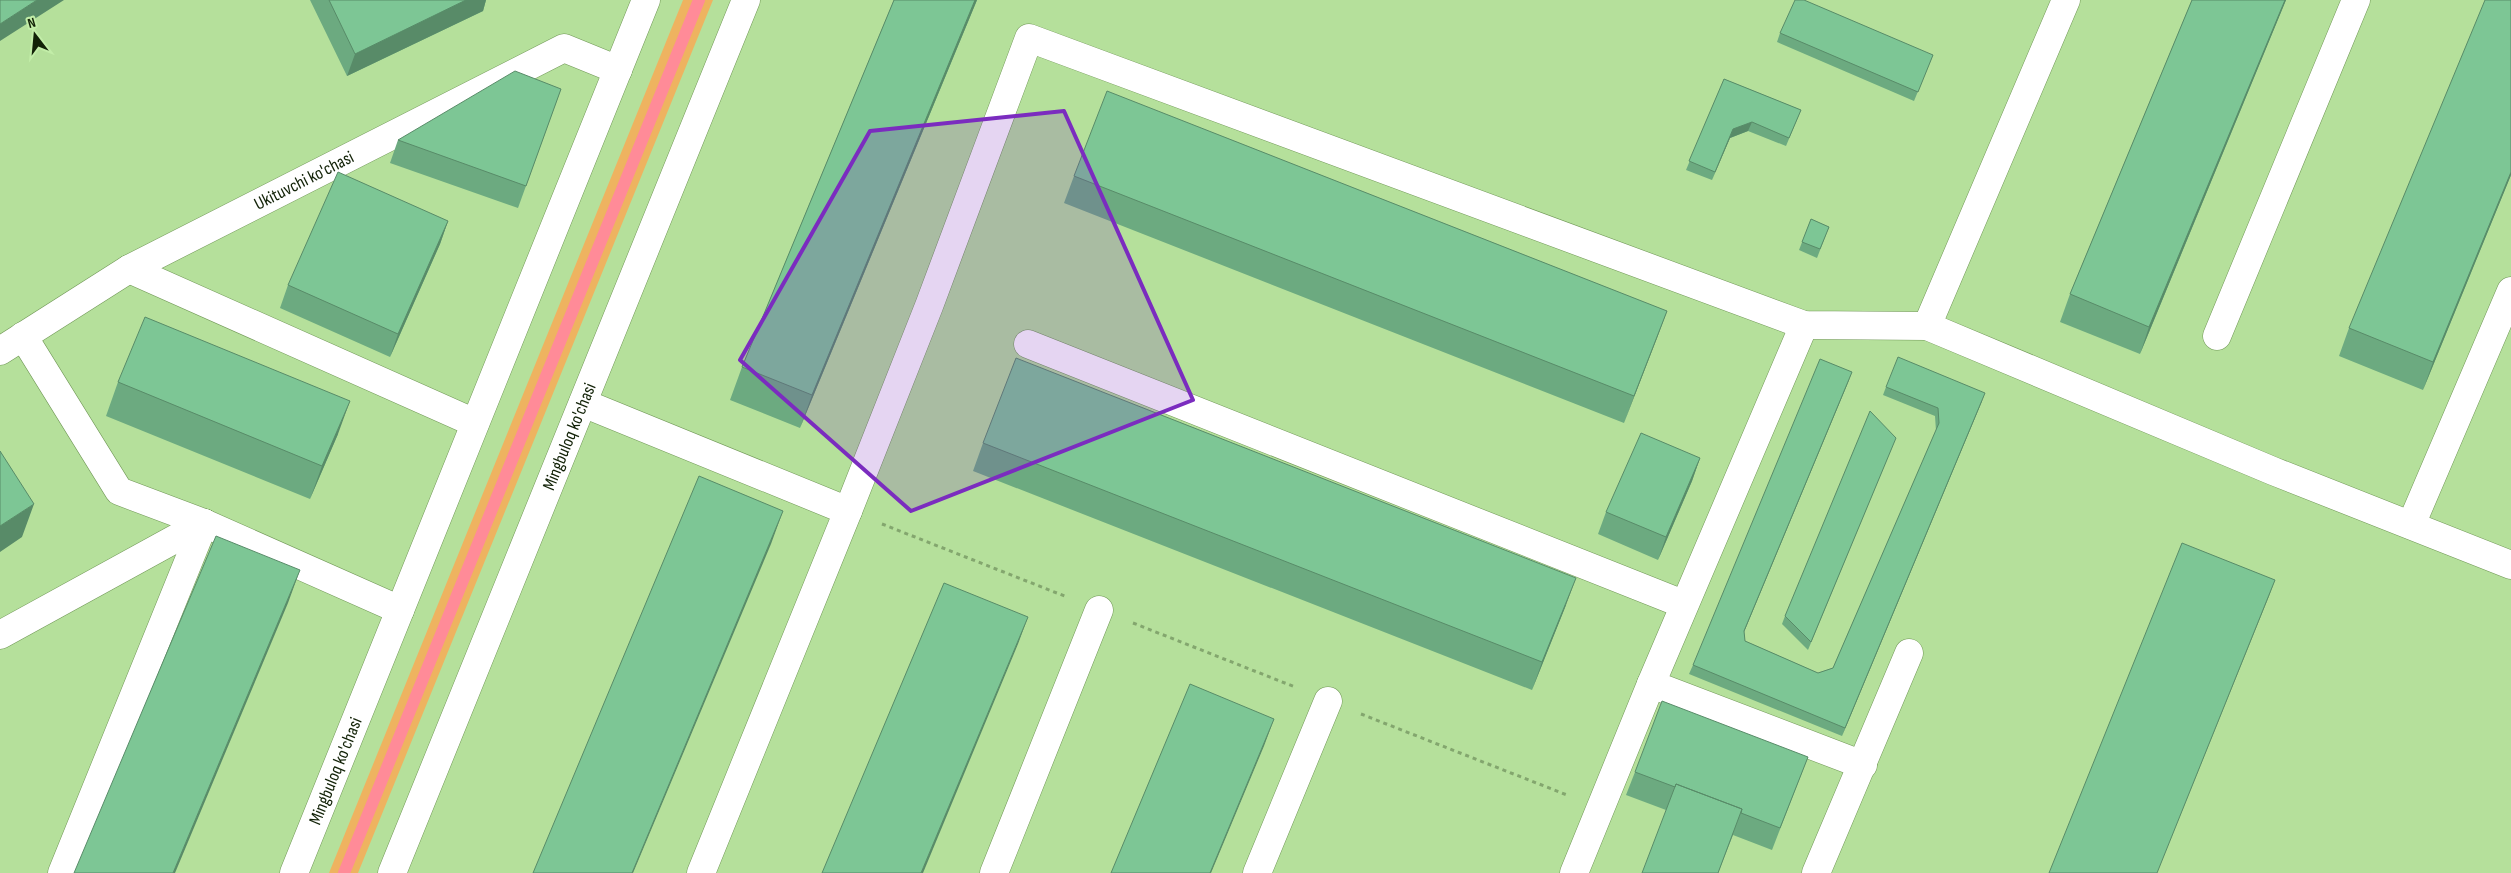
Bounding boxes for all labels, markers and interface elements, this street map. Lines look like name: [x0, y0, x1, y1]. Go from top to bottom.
north arrow: [10, 10, 60, 60]
text: N: [26, 14, 37, 32]
street label: Ukituvchi ko'chasi: [251, 147, 357, 215]
street label: Mingbuloq ko'chasi: [538, 380, 601, 493]
street label: Mingbuloq ko'chasi: [305, 714, 367, 828]

